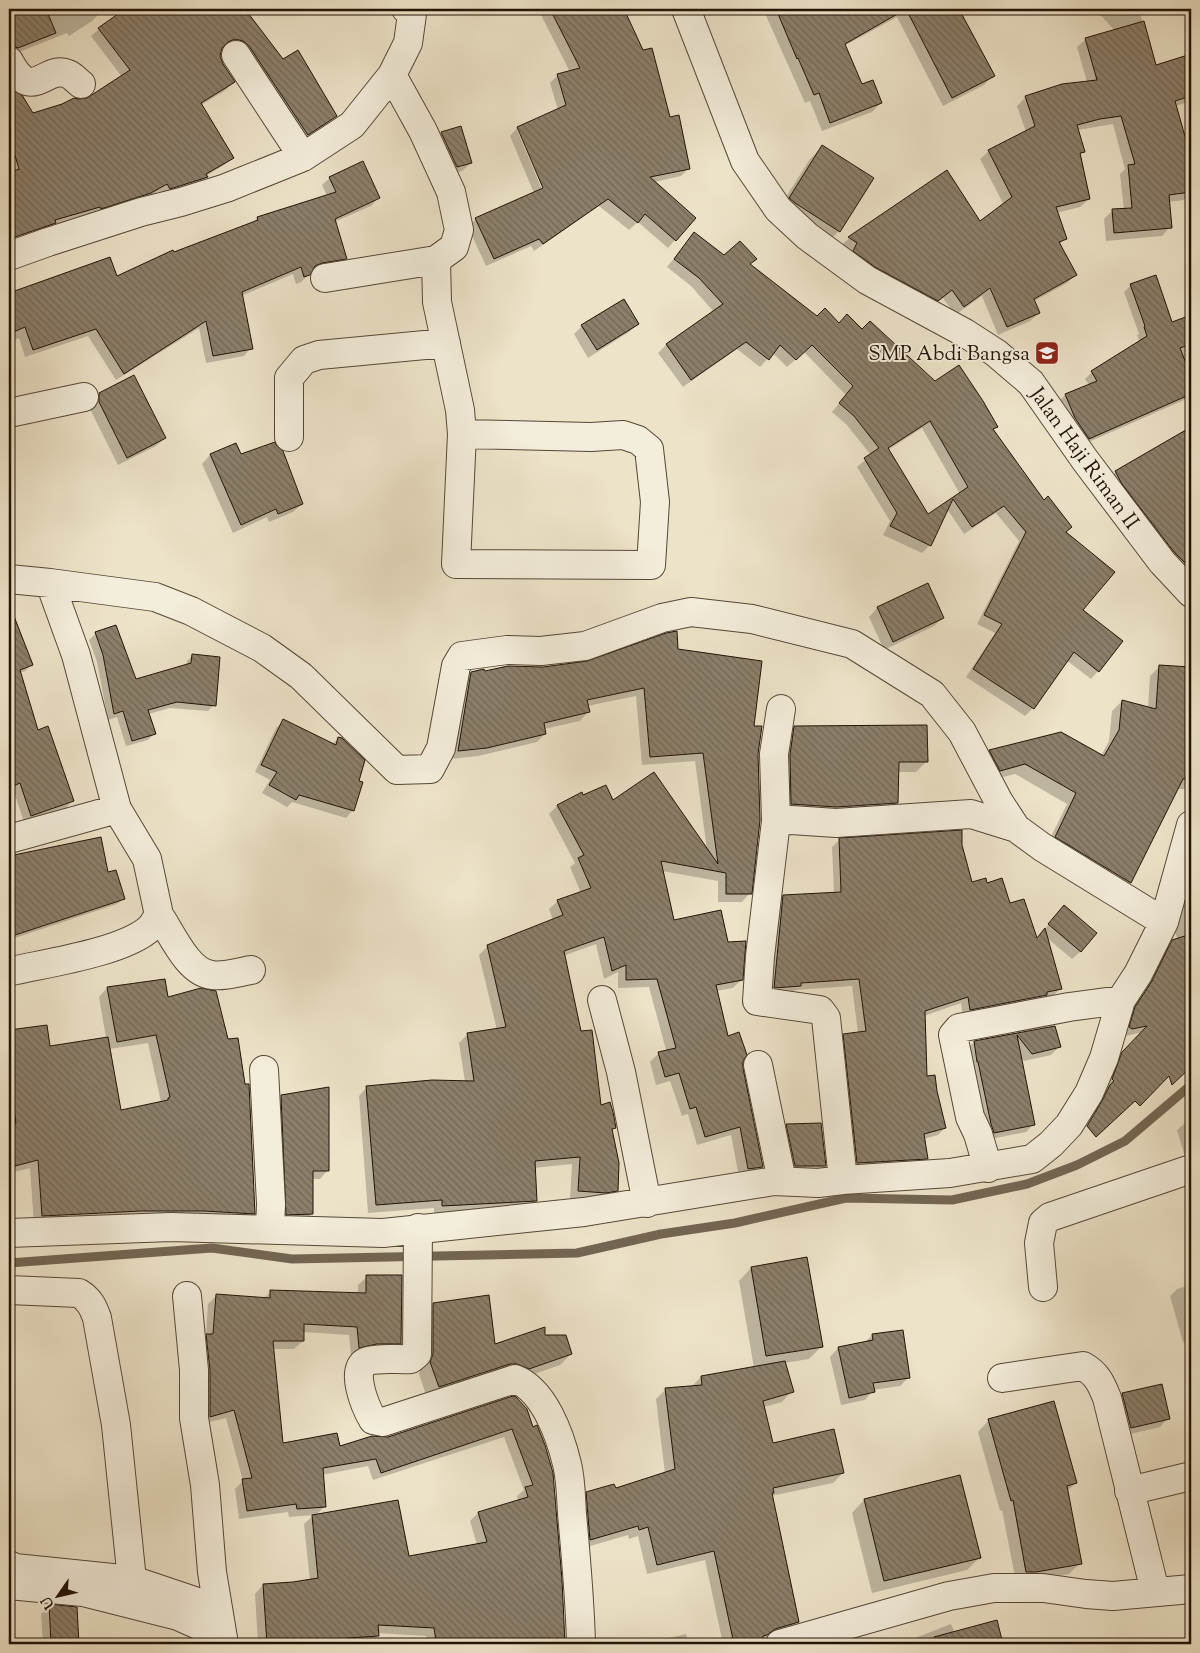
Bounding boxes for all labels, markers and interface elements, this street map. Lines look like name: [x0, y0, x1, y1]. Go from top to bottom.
place label: SMP Abdi Bangsa: [868, 340, 1030, 370]
school or university icon: SMP Abdi Bangsa: [1034, 340, 1060, 366]
street label: Jalan Haji Riman II: [1021, 381, 1145, 537]
north arrow: [32, 1570, 82, 1620]
text: U: [37, 1591, 60, 1612]

